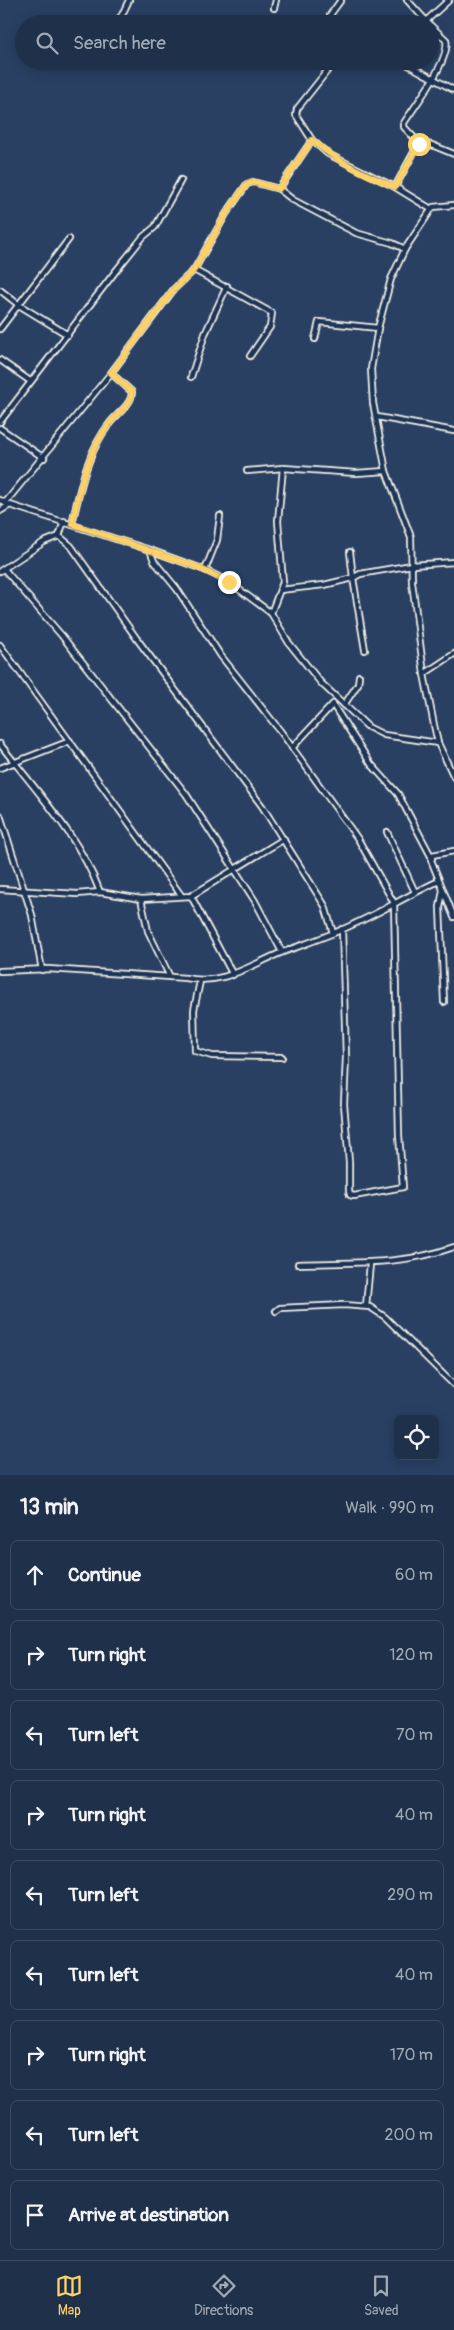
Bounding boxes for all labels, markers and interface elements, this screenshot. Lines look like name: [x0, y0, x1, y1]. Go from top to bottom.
search box: [15, 15, 439, 70]
icon: search: [33, 29, 61, 57]
text: Search here: [73, 31, 166, 55]
route start: [408, 133, 431, 156]
route end: [218, 571, 241, 594]
map controls: [394, 1415, 439, 1460]
button: locate: [394, 1415, 439, 1460]
text: 13 min: [20, 1494, 79, 1521]
text: Walk · 990 m: [345, 1498, 434, 1518]
icon: ahead: [21, 1561, 49, 1589]
text: Continue: [68, 1563, 141, 1587]
text: 60 m: [395, 1565, 433, 1585]
icon: right: [21, 1641, 49, 1669]
text: Turn right: [68, 1643, 146, 1667]
text: 120 m: [389, 1645, 433, 1665]
icon: left: [21, 1721, 49, 1749]
text: Turn left: [68, 1723, 138, 1747]
text: 70 m: [396, 1725, 433, 1745]
icon: right: [21, 1801, 49, 1829]
text: Turn right: [68, 1803, 146, 1827]
text: 40 m: [395, 1805, 433, 1825]
icon: left: [21, 1881, 49, 1909]
text: Turn left: [68, 1883, 138, 1907]
text: 290 m: [387, 1885, 433, 1905]
icon: left: [21, 1961, 49, 1989]
text: Turn left: [68, 1963, 138, 1987]
text: 40 m: [395, 1965, 433, 1985]
icon: right: [21, 2041, 49, 2069]
text: Turn right: [68, 2043, 146, 2067]
text: 170 m: [390, 2045, 433, 2065]
icon: left: [21, 2121, 49, 2149]
text: Turn left: [68, 2123, 138, 2147]
text: 200 m: [385, 2125, 433, 2145]
icon: arrive: [21, 2201, 49, 2229]
text: Arrive at destination: [68, 2203, 229, 2227]
tab: Map: [55, 2272, 83, 2319]
tab: Directions: [194, 2272, 253, 2319]
tab: Saved: [364, 2272, 399, 2319]

